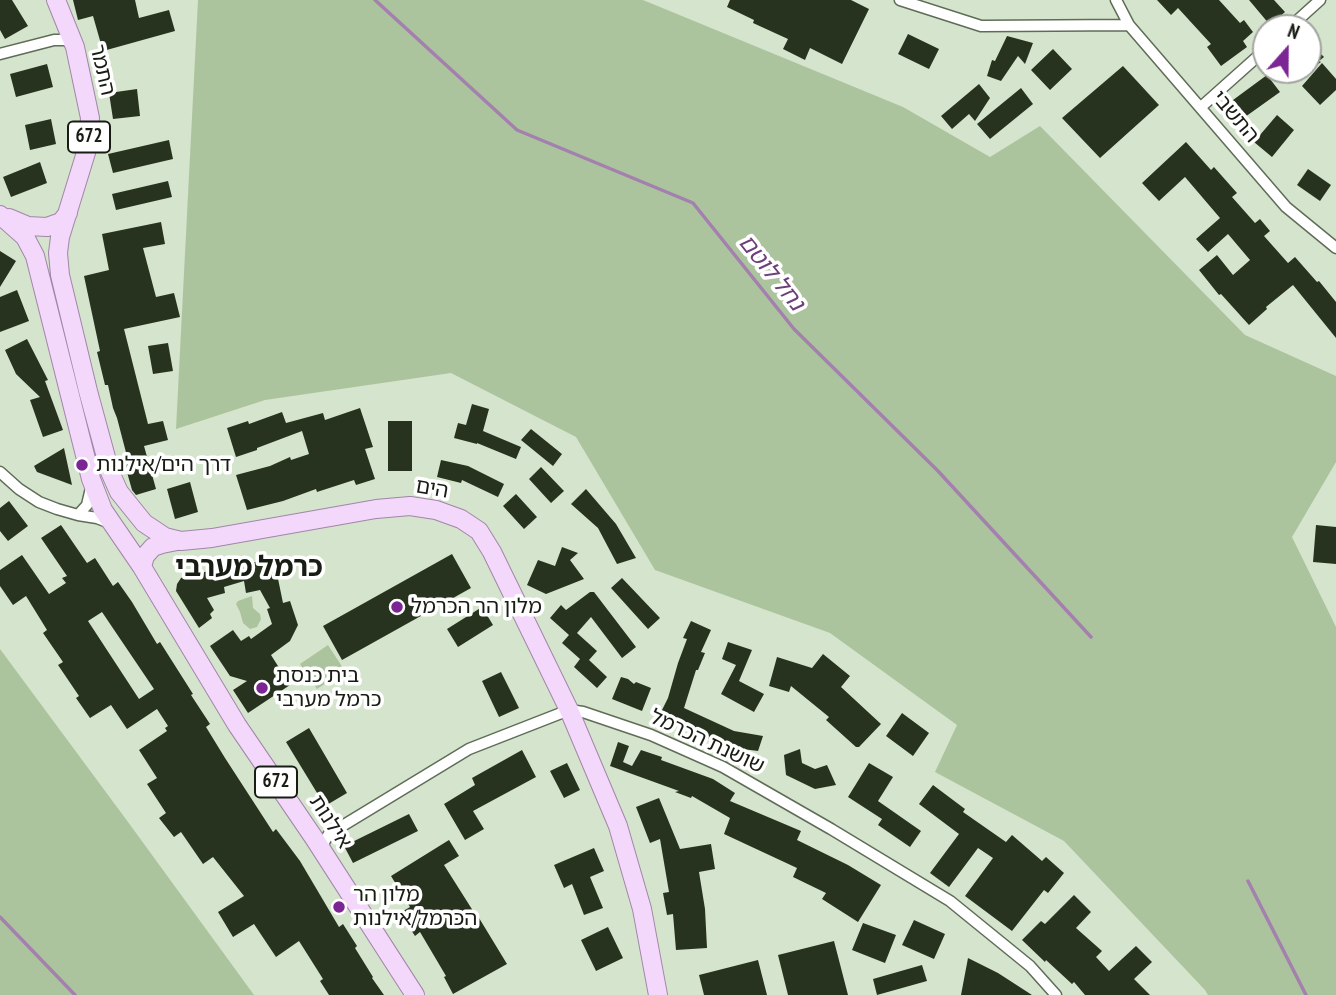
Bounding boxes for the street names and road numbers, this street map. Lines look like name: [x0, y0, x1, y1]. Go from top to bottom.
street label: התמר: [84, 42, 120, 98]
street label: התשבי: [1206, 86, 1264, 148]
road number: 672: [68, 122, 110, 153]
street label: הים: [414, 474, 450, 504]
street label: שושנת הכרמל: [646, 705, 768, 779]
road number: 672: [255, 766, 297, 797]
street label: אילנות: [303, 791, 357, 853]

